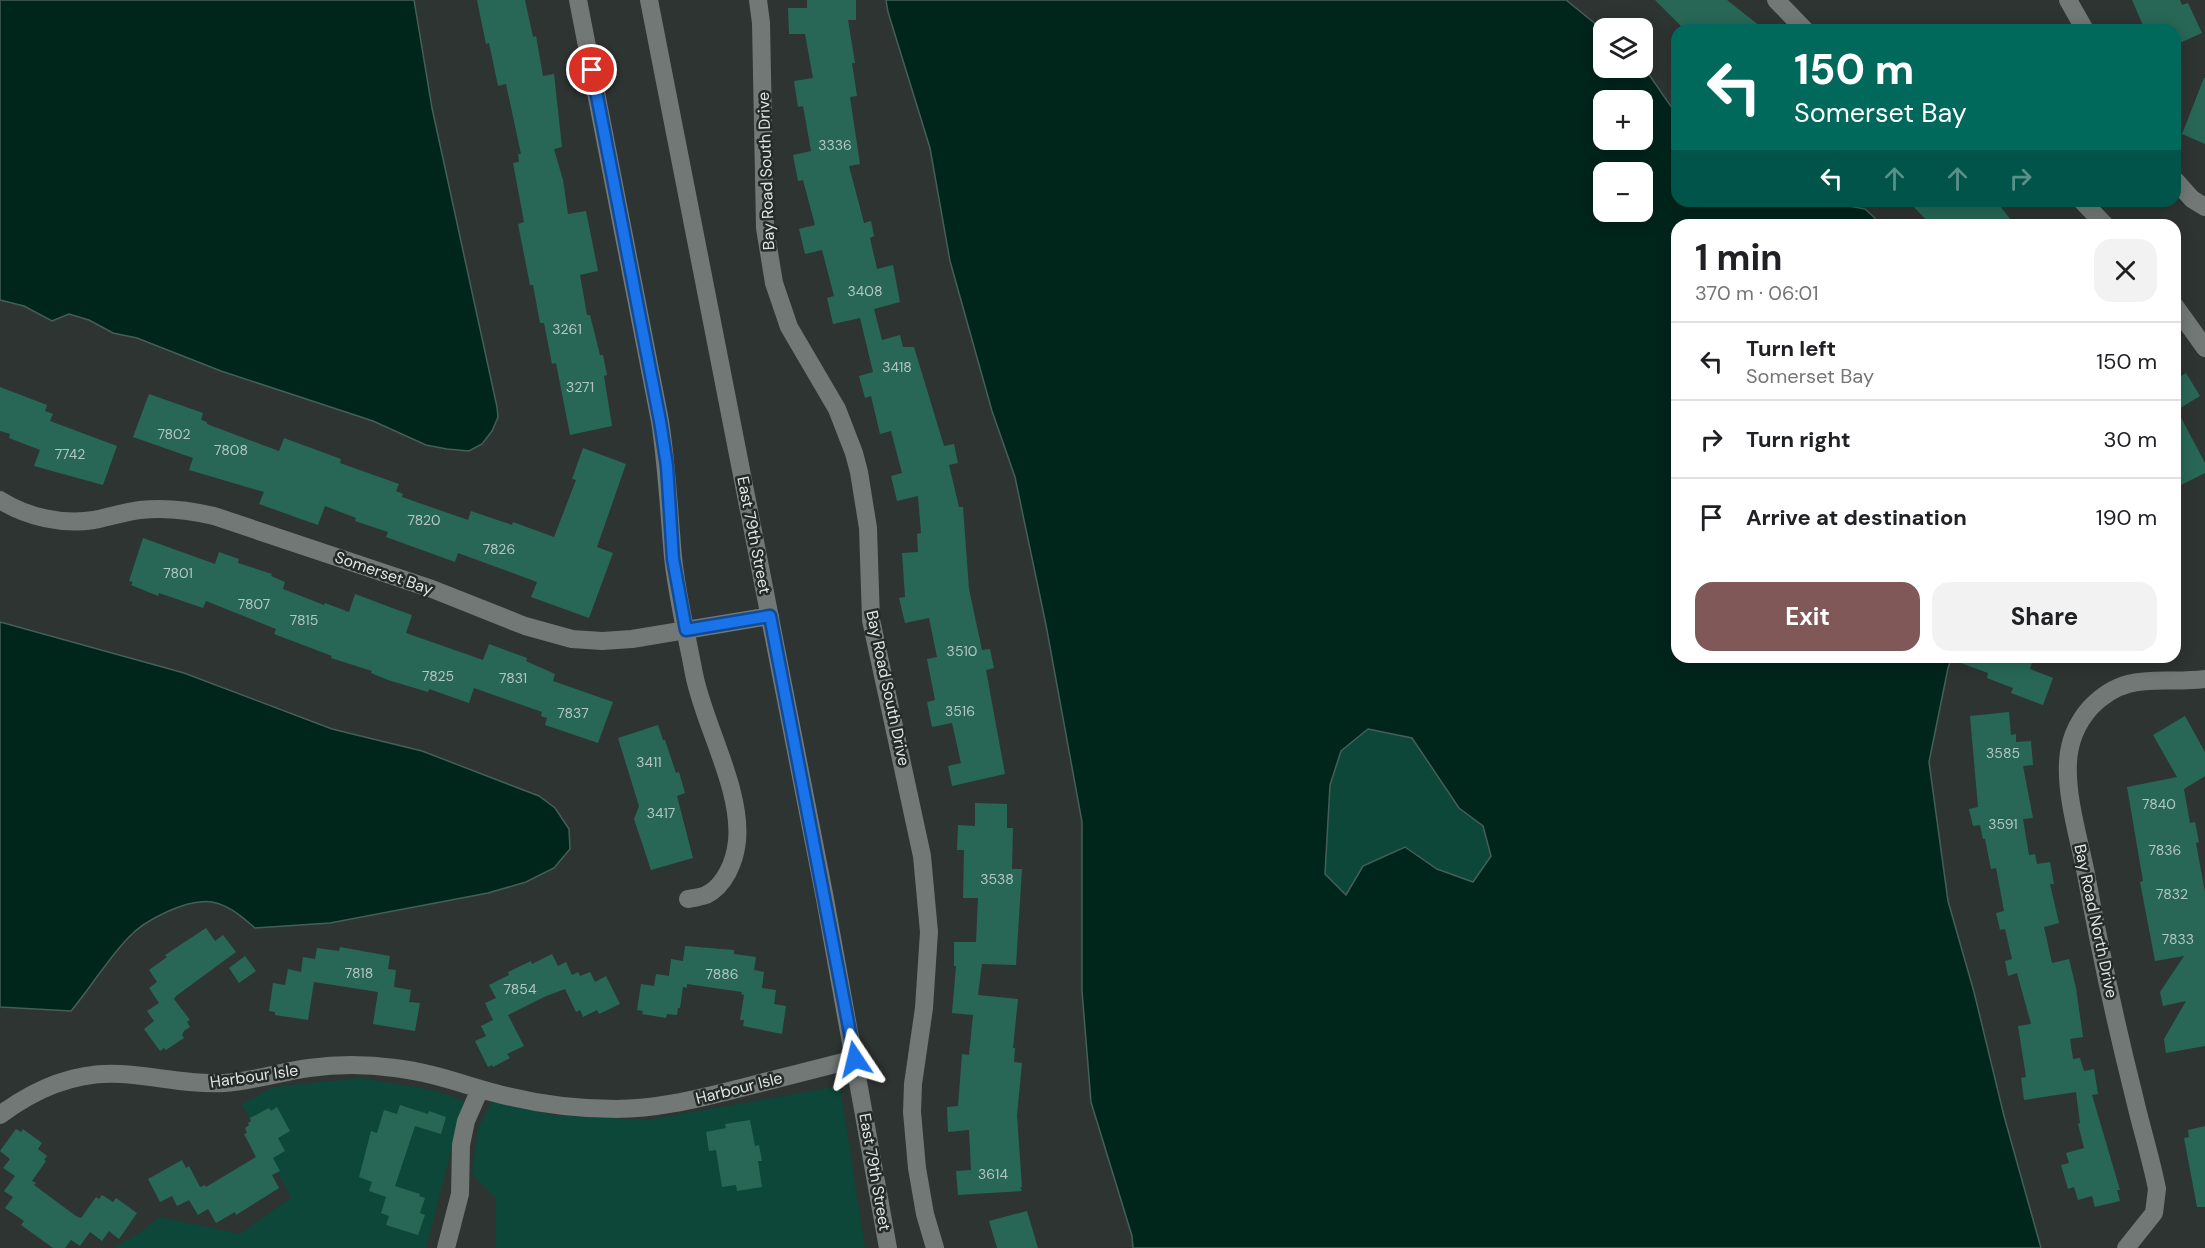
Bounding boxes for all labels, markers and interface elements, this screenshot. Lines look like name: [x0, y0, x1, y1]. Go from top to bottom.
map controls: [1593, 18, 1653, 222]
button: layers: [1593, 18, 1653, 78]
text: 150 m: [1794, 42, 1914, 97]
pin: [566, 44, 617, 95]
icon: left: [1695, 48, 1773, 126]
icon: arrive: [575, 53, 608, 86]
button: +: [1593, 90, 1653, 150]
street label: Bay Road South Drive: [753, 92, 779, 250]
text: Somerset Bay: [1794, 95, 1967, 130]
house number: 3336: [818, 136, 852, 154]
button: −: [1593, 162, 1653, 222]
icon: left: [1815, 162, 1848, 195]
icon: ahead: [1878, 162, 1911, 195]
icon: ahead: [1941, 162, 1974, 195]
icon: right: [2004, 162, 2037, 195]
text: 1 min: [1695, 234, 1783, 281]
button: close: [2094, 239, 2157, 302]
text: 370 m · 06:01: [1695, 280, 1819, 306]
house number: 3408: [848, 282, 882, 300]
house number: 3261: [552, 320, 582, 338]
text: Turn left: [1746, 334, 1836, 363]
icon: left: [1695, 345, 1728, 378]
text: 150 m: [2096, 347, 2157, 376]
house number: 3418: [882, 358, 912, 376]
text: Somerset Bay: [1746, 363, 1874, 389]
house number: 3271: [566, 378, 594, 396]
icon: right: [1695, 423, 1728, 456]
house number: 7802: [157, 425, 191, 443]
text: Turn right: [1746, 425, 1851, 454]
text: 30 m: [2103, 425, 2157, 454]
house number: 7808: [214, 441, 248, 459]
house number: 7742: [55, 445, 85, 463]
street label: East 79th Street: [732, 474, 776, 596]
icon: arrive: [1695, 501, 1728, 534]
text: Arrive at destination: [1746, 503, 1967, 532]
text: 190 m: [2096, 503, 2157, 532]
house number: 7820: [407, 511, 441, 529]
house number: 7826: [483, 540, 515, 558]
street label: Somerset Bay: [332, 546, 436, 600]
house number: 7801: [163, 564, 193, 582]
button: Exit: [1695, 582, 1920, 651]
button: Share: [1932, 582, 2157, 651]
house number: 7807: [238, 595, 270, 613]
street label: Bay Road South Drive: [861, 608, 915, 768]
house number: 7815: [290, 611, 318, 629]
house number: 3510: [947, 642, 977, 660]
house number: 7825: [422, 667, 454, 685]
house number: 7831: [499, 669, 527, 687]
house number: 3516: [945, 702, 975, 720]
house number: 7837: [557, 704, 589, 722]
house number: 3585: [1986, 744, 2020, 762]
house number: 3411: [636, 753, 662, 771]
house number: 7840: [2142, 795, 2176, 813]
house number: 3417: [647, 804, 675, 822]
house number: 3591: [1988, 815, 2018, 833]
house number: 7836: [2149, 841, 2181, 859]
street label: Bay Road North Drive: [2069, 842, 2123, 1000]
house number: 3538: [980, 870, 1014, 888]
house number: 7832: [2156, 885, 2188, 903]
house number: 7833: [2162, 930, 2194, 948]
house number: 7818: [345, 964, 373, 982]
house number: 7886: [705, 965, 739, 983]
house number: 7854: [504, 980, 537, 998]
position arrow: [823, 1027, 887, 1091]
street label: Harbour Isle: [209, 1059, 299, 1093]
street label: Harbour Isle: [693, 1067, 785, 1109]
street label: East 79th Street: [854, 1111, 896, 1233]
house number: 3614: [978, 1165, 1008, 1183]

